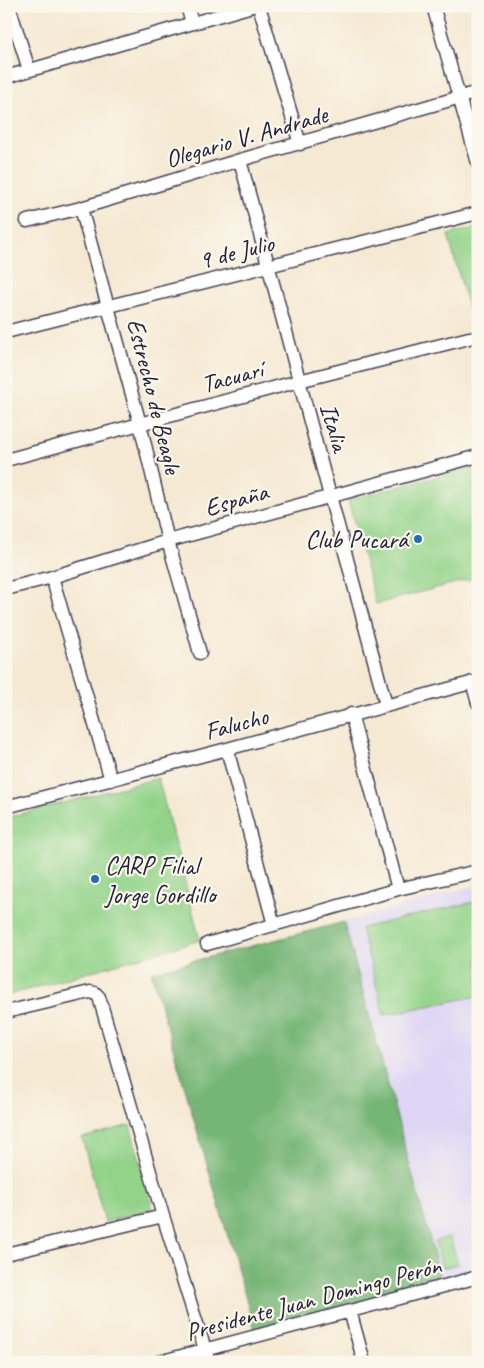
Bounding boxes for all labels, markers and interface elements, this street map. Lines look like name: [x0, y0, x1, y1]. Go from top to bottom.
street label: Olegario V. Andrade: [162, 98, 333, 175]
street label: 9 de Julio: [196, 227, 278, 277]
street label: Estrecho de Beagle: [119, 315, 189, 479]
street label: Tacuarí: [198, 352, 272, 400]
street label: Italia: [312, 400, 357, 458]
street label: España: [201, 475, 274, 524]
place label: Club Pucará: [306, 524, 410, 556]
marker: Club Pucará: [412, 533, 424, 545]
street label: Falucho: [201, 700, 272, 748]
place label: CARP Filial Jorge Gordillo: [104, 850, 219, 911]
marker: CARP Filial Jorge Gordillo: [89, 873, 101, 885]
street label: Presidente Juan Domingo Perón: [182, 1249, 445, 1348]

